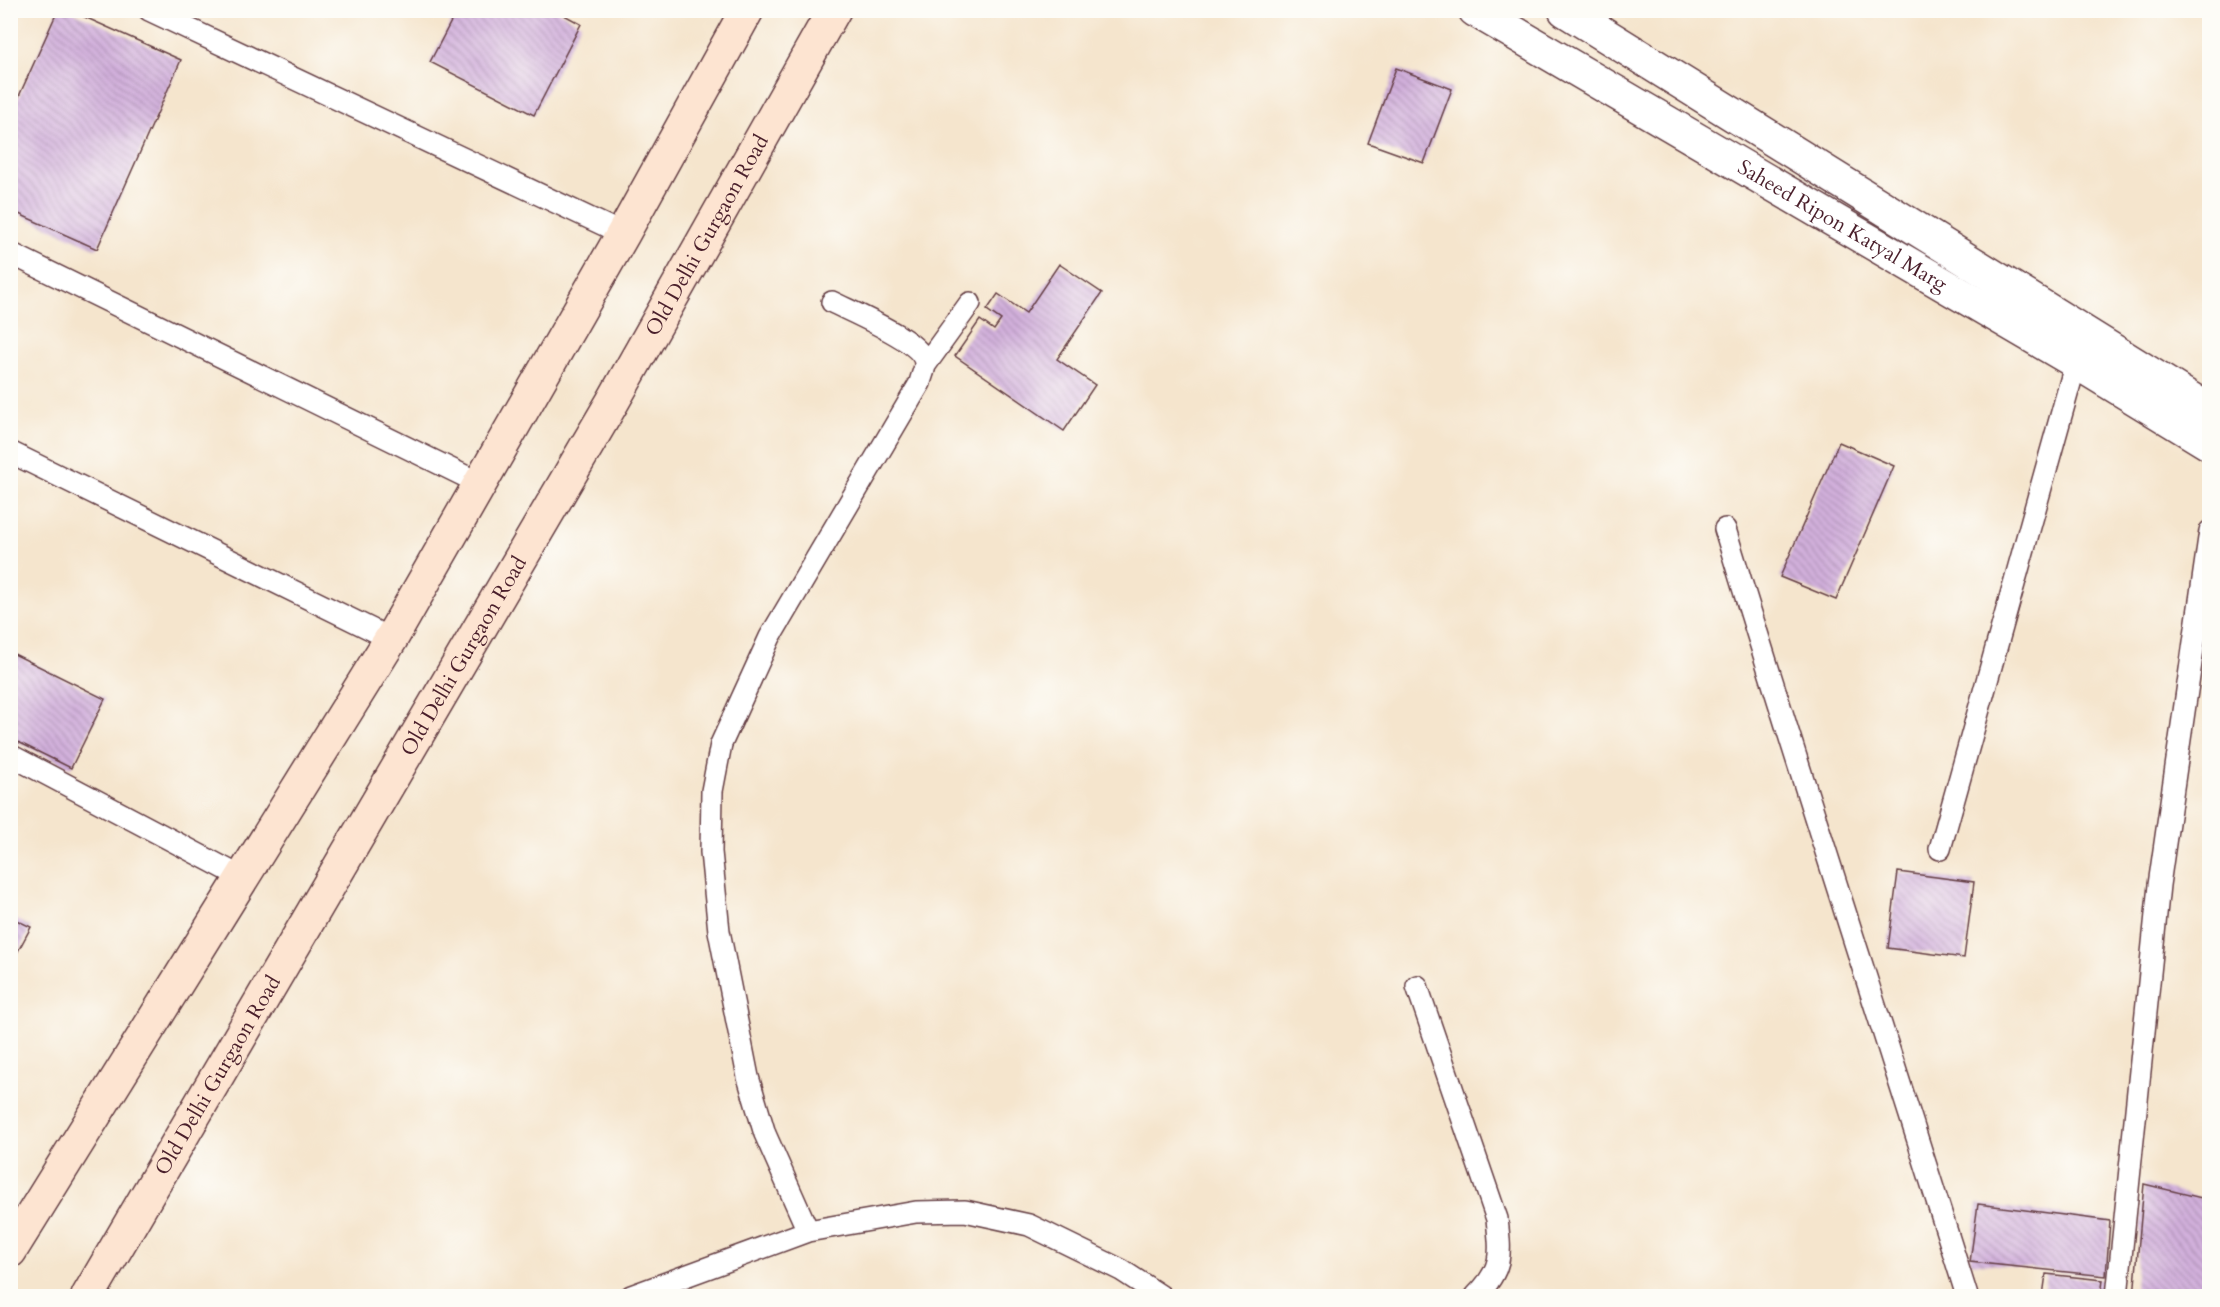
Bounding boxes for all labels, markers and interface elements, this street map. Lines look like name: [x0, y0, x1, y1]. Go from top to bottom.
street label: Old Delhi Gurgaon Road: [639, 129, 776, 342]
street label: Saheed Ripon Katyal Marg: [1732, 153, 1953, 299]
street label: Old Delhi Gurgaon Road: [394, 551, 534, 762]
street label: Old Delhi Gurgaon Road: [148, 970, 288, 1181]

